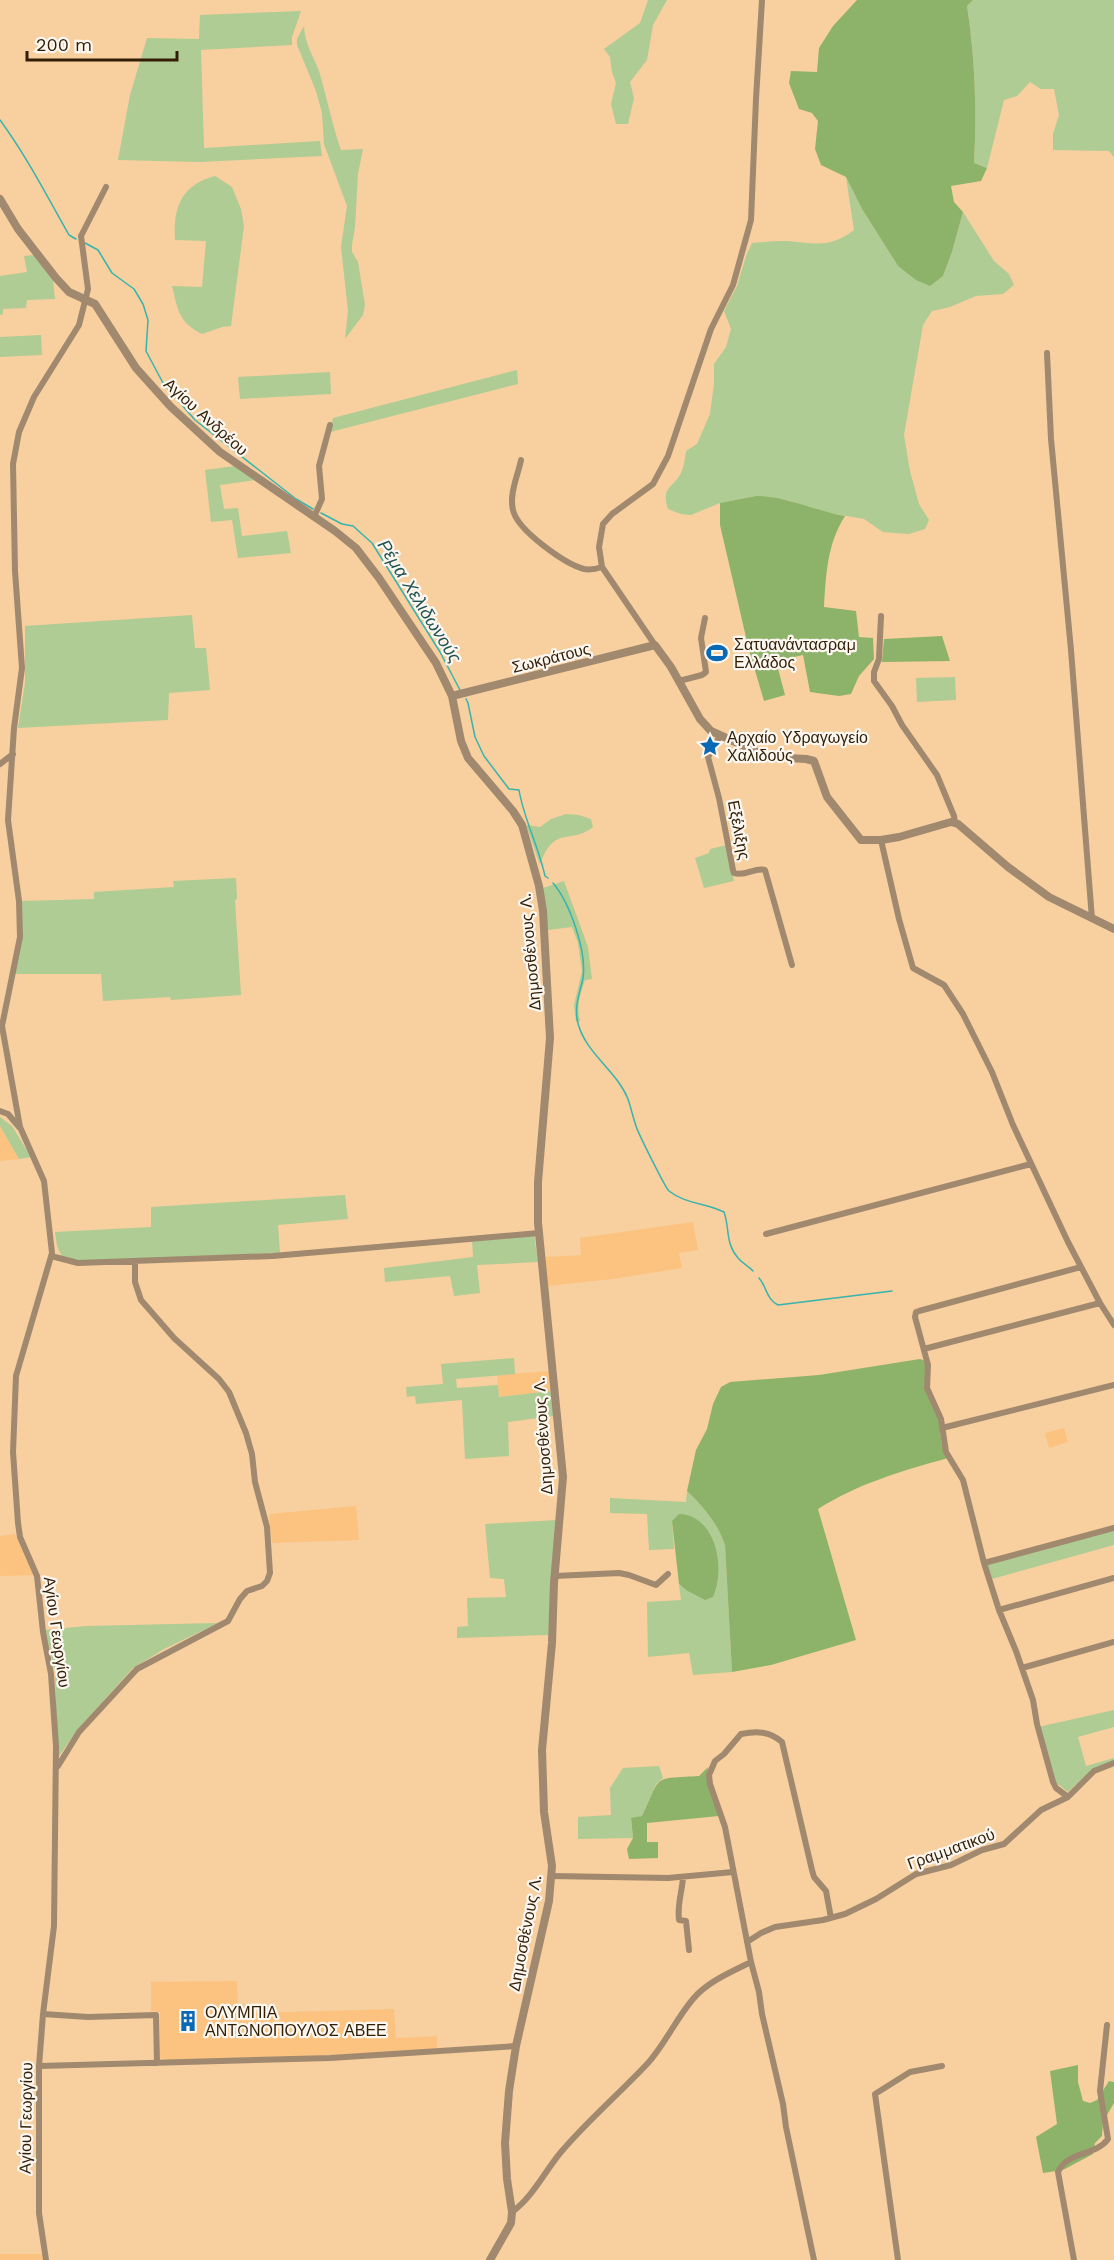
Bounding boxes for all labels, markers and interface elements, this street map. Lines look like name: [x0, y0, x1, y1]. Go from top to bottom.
scale bar: [27, 24, 177, 62]
text: 200 m: [36, 34, 92, 55]
street label: Αγίου Ανδρέου: [160, 374, 252, 460]
water label: Ρέμα Χελιδωνούς: [374, 535, 467, 667]
place label: Σατυανάντασραμ Ελλάδος: [734, 635, 856, 672]
street label: Σωκράτους: [510, 639, 592, 677]
sports icon: Σατυανάντασραμ Ελλάδος: [705, 641, 729, 665]
place label: Αρχαίο Υδραγωγείο Χαλιδούς: [727, 728, 868, 765]
place icon: Αρχαίο Υδραγωγείο Χαλιδούς: [698, 734, 722, 758]
street label: Εξέλιξης: [724, 799, 754, 862]
street label: Δημοσθένους Λ.: [515, 892, 545, 1012]
street label: Δημοσθένους Λ.: [529, 1376, 557, 1496]
street label: Αγίου Γεωργίου: [40, 1575, 74, 1689]
street label: Γραμματικού: [905, 1824, 997, 1874]
street label: Δημοσθένους Λ.: [504, 1873, 546, 1993]
place label: ΟΛΥΜΠΙΑ ΑΝΤΩΝΟΠΟΥΛΟΣ ΑΒΕΕ: [205, 2003, 387, 2040]
building icon: ΟΛΥΜΠΙΑ ΑΝΤΩΝΟΠΟΥΛΟΣ ΑΒΕΕ: [176, 2009, 200, 2033]
street label: Αγίου Γεωργίου: [16, 2062, 36, 2174]

